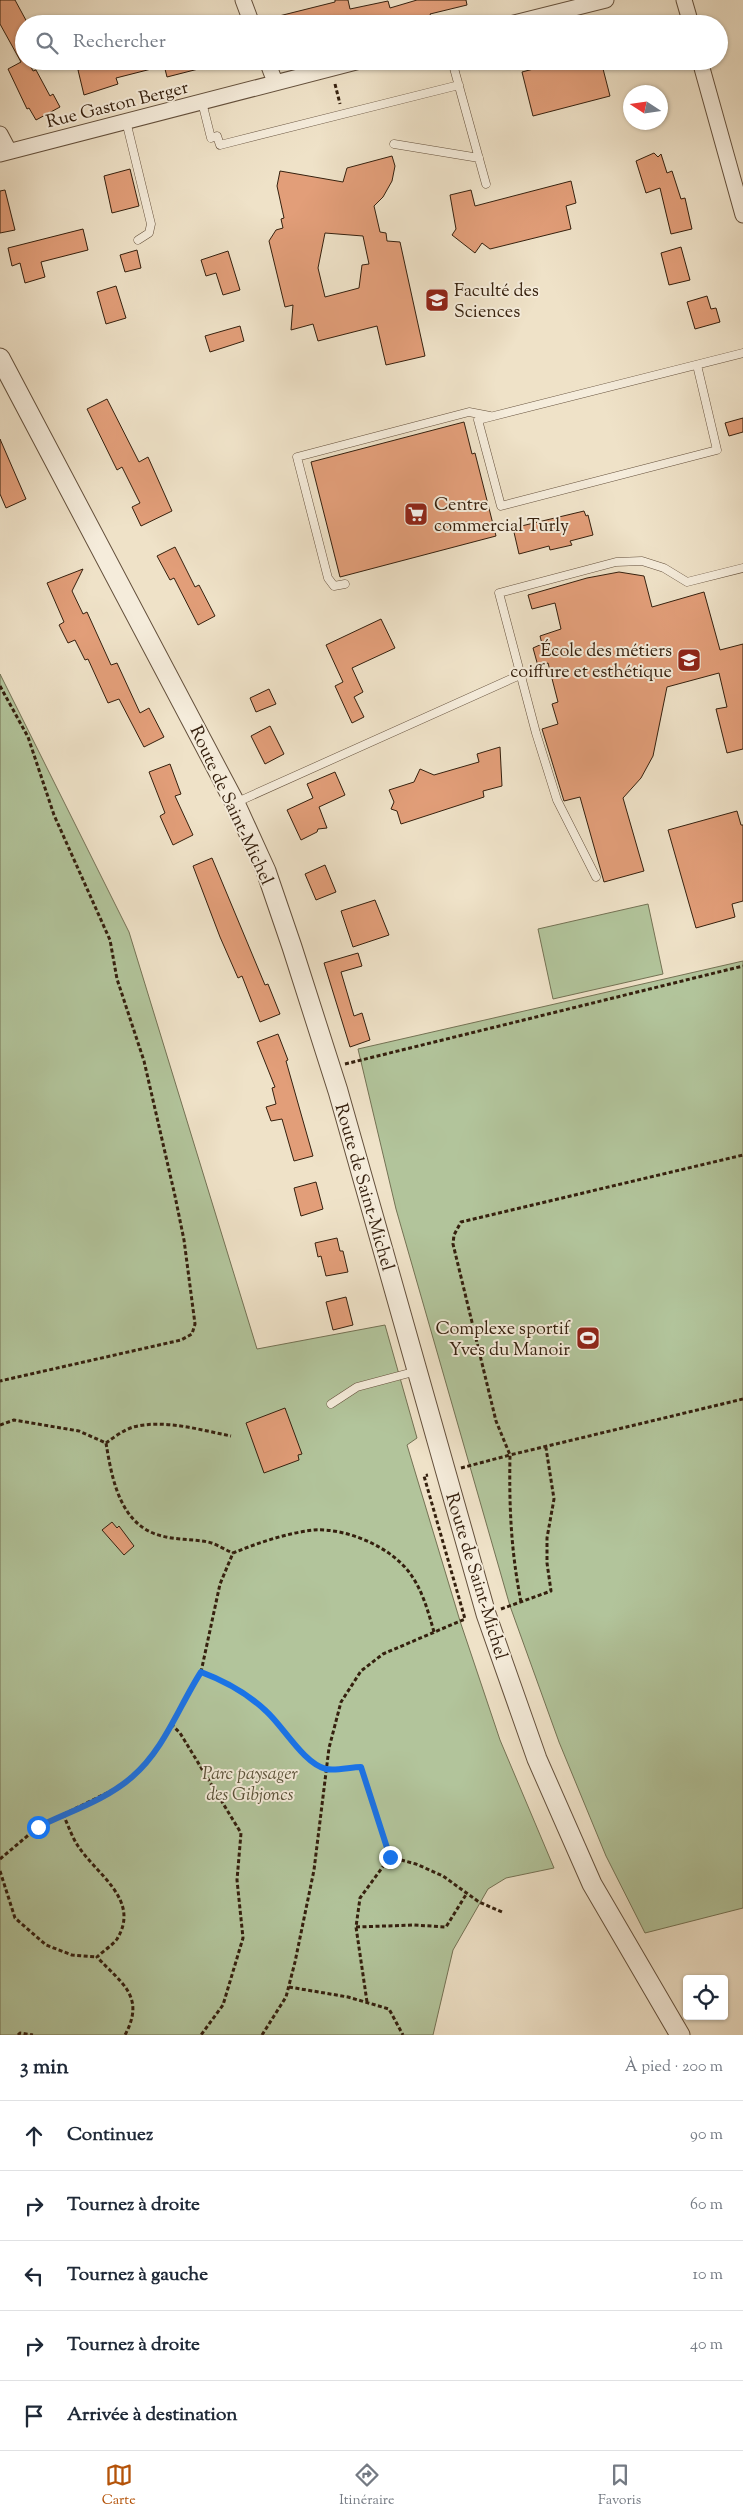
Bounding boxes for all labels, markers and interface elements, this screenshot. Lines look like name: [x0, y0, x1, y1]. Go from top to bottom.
search box: [15, 15, 728, 70]
icon: search: [33, 29, 61, 57]
text: Rechercher: [73, 29, 166, 56]
street label: Rue Gaston Berger: [44, 76, 192, 136]
north arrow: [623, 85, 668, 130]
place label: Faculté des Sciences: [454, 279, 539, 326]
school or university icon: Faculté des Sciences: [424, 287, 450, 313]
place label: Centre commercial Turly: [434, 493, 569, 540]
supermarket icon: Centre commercial Turly: [403, 501, 429, 527]
place label: École des métiers coiffure et esthétique: [510, 639, 672, 686]
school or university icon: École des métiers coiffure et esthétique: [676, 647, 702, 673]
street label: Route de Saint-Michel: [182, 722, 279, 890]
street label: Route de Saint-Michel: [327, 1101, 399, 1274]
place label: Complexe sportif Yves du Manoir: [435, 1317, 571, 1364]
sports icon: Complexe sportif Yves du Manoir: [575, 1325, 601, 1351]
street label: Route de Saint-Michel: [437, 1490, 513, 1663]
park label: Parc paysager des Gibjoncs: [202, 1762, 298, 1809]
route start: [27, 1816, 50, 1839]
route end: [379, 1846, 402, 1869]
map controls: [683, 1975, 728, 2020]
button: locate: [683, 1975, 728, 2020]
text: 3 min: [20, 2053, 69, 2083]
text: À pied · 200 m: [625, 2056, 723, 2079]
icon: ahead: [20, 2122, 48, 2150]
text: Continuez: [67, 2122, 153, 2149]
text: 90 m: [690, 2124, 723, 2147]
icon: right: [20, 2192, 48, 2220]
text: Tournez à droite: [67, 2192, 200, 2219]
text: 60 m: [690, 2194, 723, 2217]
icon: left: [20, 2262, 48, 2290]
text: Tournez à gauche: [67, 2262, 208, 2289]
text: 10 m: [693, 2264, 723, 2287]
icon: right: [20, 2332, 48, 2360]
text: Tournez à droite: [67, 2332, 200, 2359]
text: 40 m: [690, 2334, 723, 2357]
icon: arrive: [20, 2402, 48, 2430]
text: Arrivée à destination: [67, 2402, 238, 2429]
tab: Carte: [102, 2461, 136, 2511]
tab: Itinéraire: [339, 2461, 395, 2511]
tab: Favoris: [598, 2461, 641, 2511]

